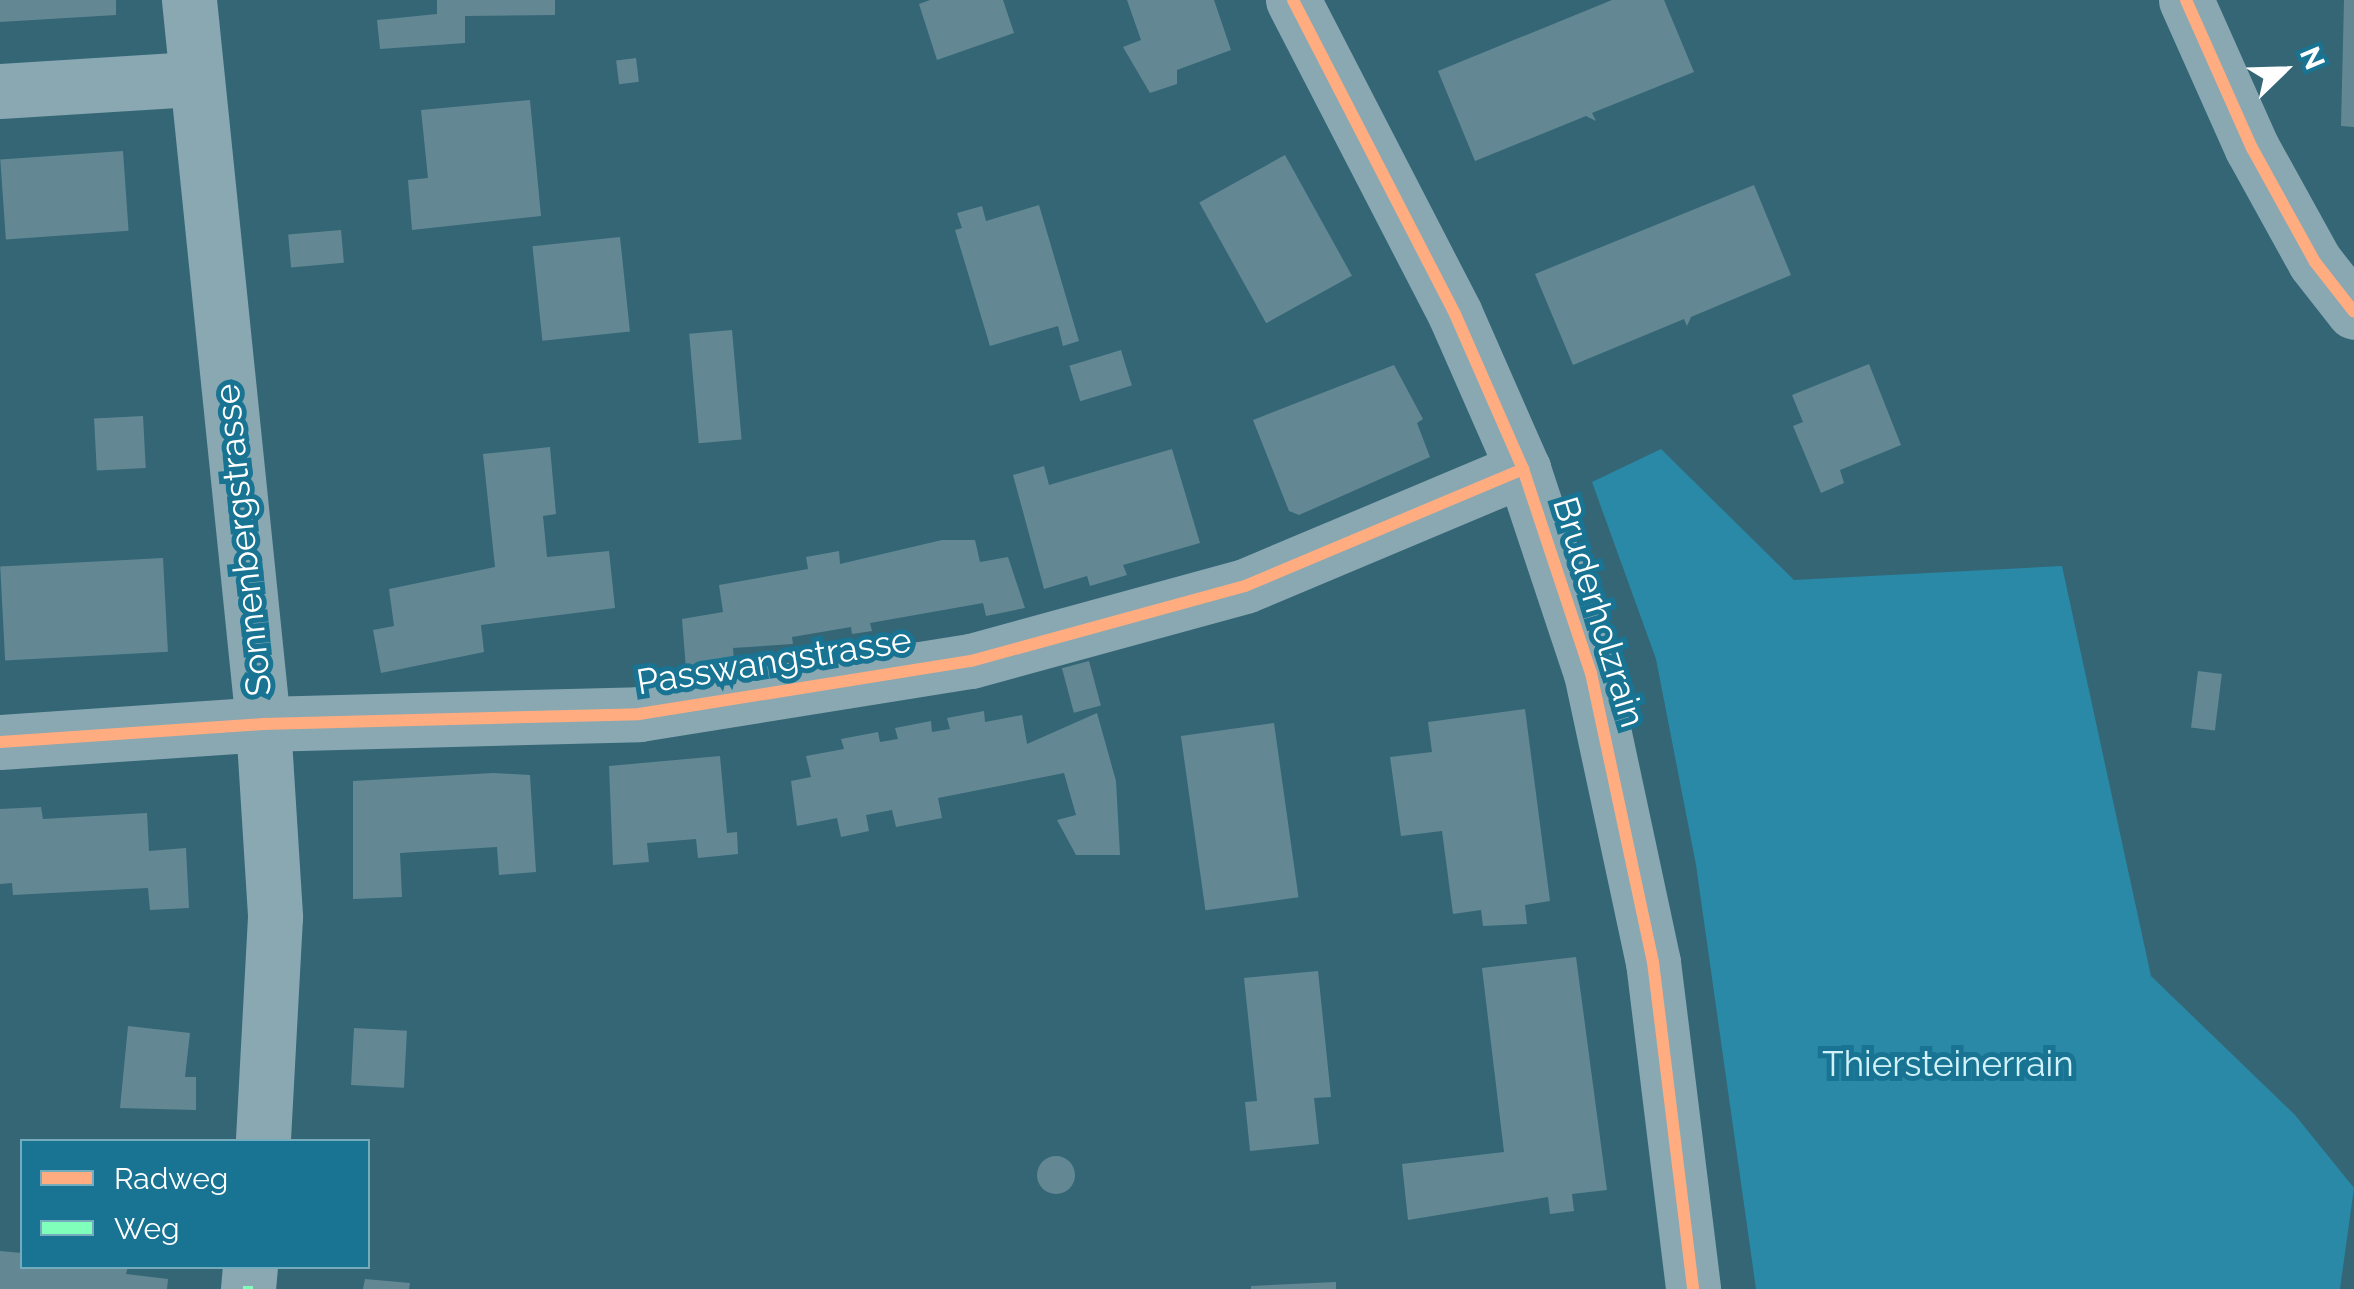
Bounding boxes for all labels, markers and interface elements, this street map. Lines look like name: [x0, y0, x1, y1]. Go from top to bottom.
north arrow: [2234, 20, 2334, 120]
text: N: [2293, 42, 2331, 74]
street label: Sonnenbergstrasse: [206, 382, 280, 698]
street label: Bruderholzrain: [1544, 492, 1654, 732]
street label: Passwangstrasse: [634, 619, 914, 703]
park label: Thiersteinerrain: [1822, 1043, 2074, 1085]
legend: [20, 1139, 370, 1269]
text: Radweg: [114, 1161, 228, 1196]
text: Weg: [114, 1211, 180, 1246]

